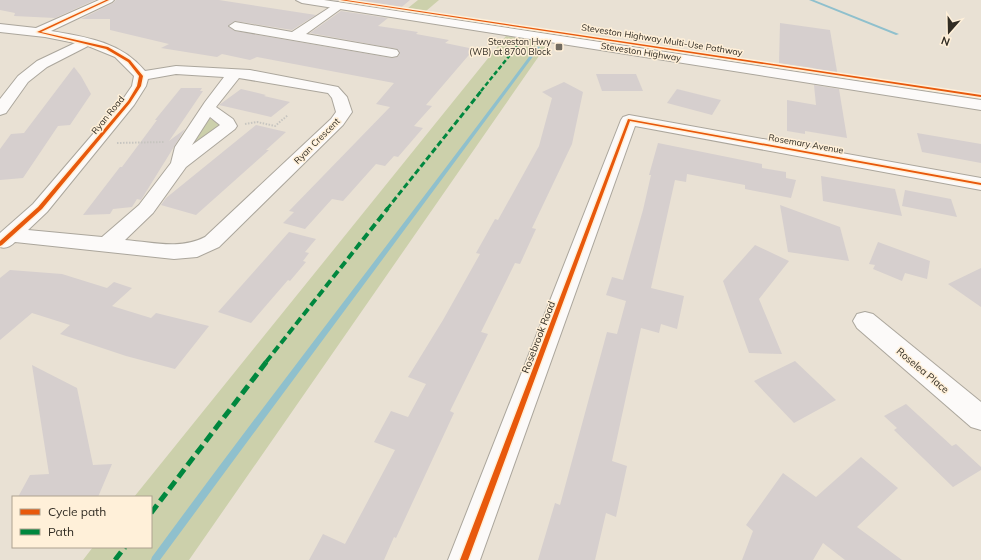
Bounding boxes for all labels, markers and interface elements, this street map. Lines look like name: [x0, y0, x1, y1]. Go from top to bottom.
north arrow: [929, 12, 969, 52]
street label: Steveston Highway Multi-Use Pathway: [581, 22, 743, 58]
text: N: [939, 33, 952, 49]
place label: Steveston Hwy (WB) at 8700 Block: [469, 36, 551, 57]
street label: Steveston Highway: [600, 40, 682, 64]
marker: Steveston Hwy (WB) at 8700 Block: [554, 42, 564, 52]
street label: Ryan Road: [89, 93, 127, 137]
street label: Ryan Crescent: [291, 115, 343, 167]
street label: Rosemary Avenue: [768, 131, 845, 157]
street label: Rosebrook Road: [519, 299, 558, 375]
street label: Roselea Place: [894, 345, 952, 396]
legend: [12, 496, 152, 548]
text: Cycle path: [48, 504, 106, 519]
text: Path: [48, 524, 74, 539]

